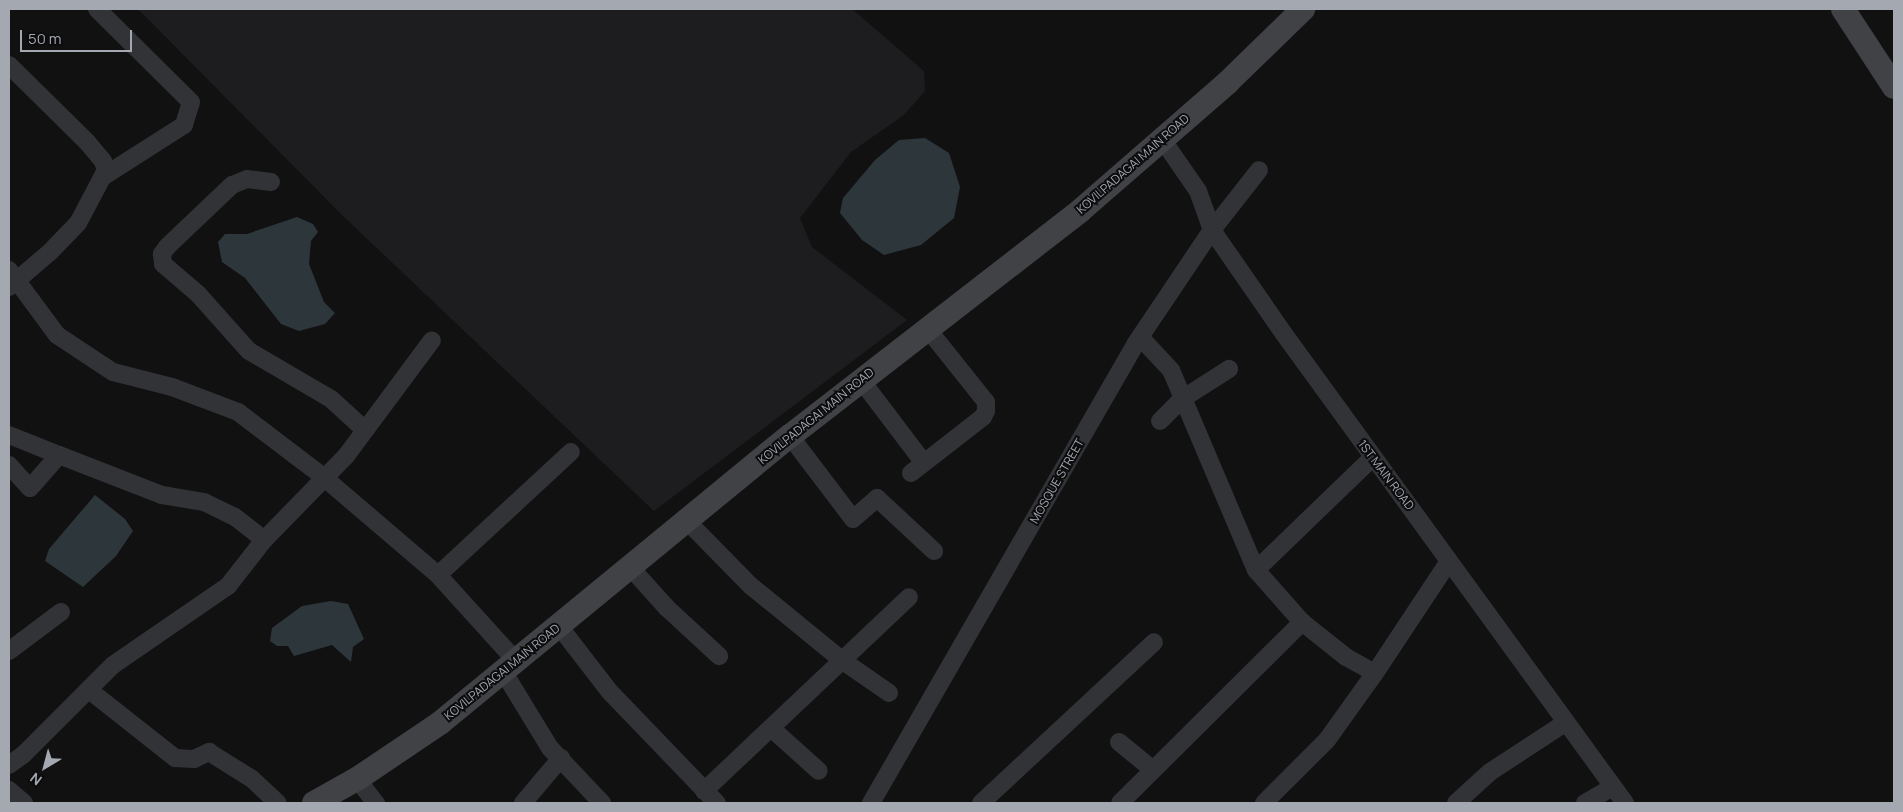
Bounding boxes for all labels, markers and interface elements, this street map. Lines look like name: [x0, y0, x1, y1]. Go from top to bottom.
scale bar: [22, 20, 135, 52]
text: 50 m: [28, 28, 62, 49]
street label: KOVILPADAGAI MAIN ROAD: [1074, 111, 1192, 217]
street label: KOVILPADAGAI MAIN ROAD: [755, 365, 877, 467]
street label: MOSQUE STREET: [1027, 436, 1087, 526]
street label: 1ST MAIN ROAD: [1355, 437, 1417, 513]
street label: KOVILPADAGAI MAIN ROAD: [441, 621, 563, 723]
north arrow: [20, 742, 70, 792]
text: N: [26, 769, 45, 790]

